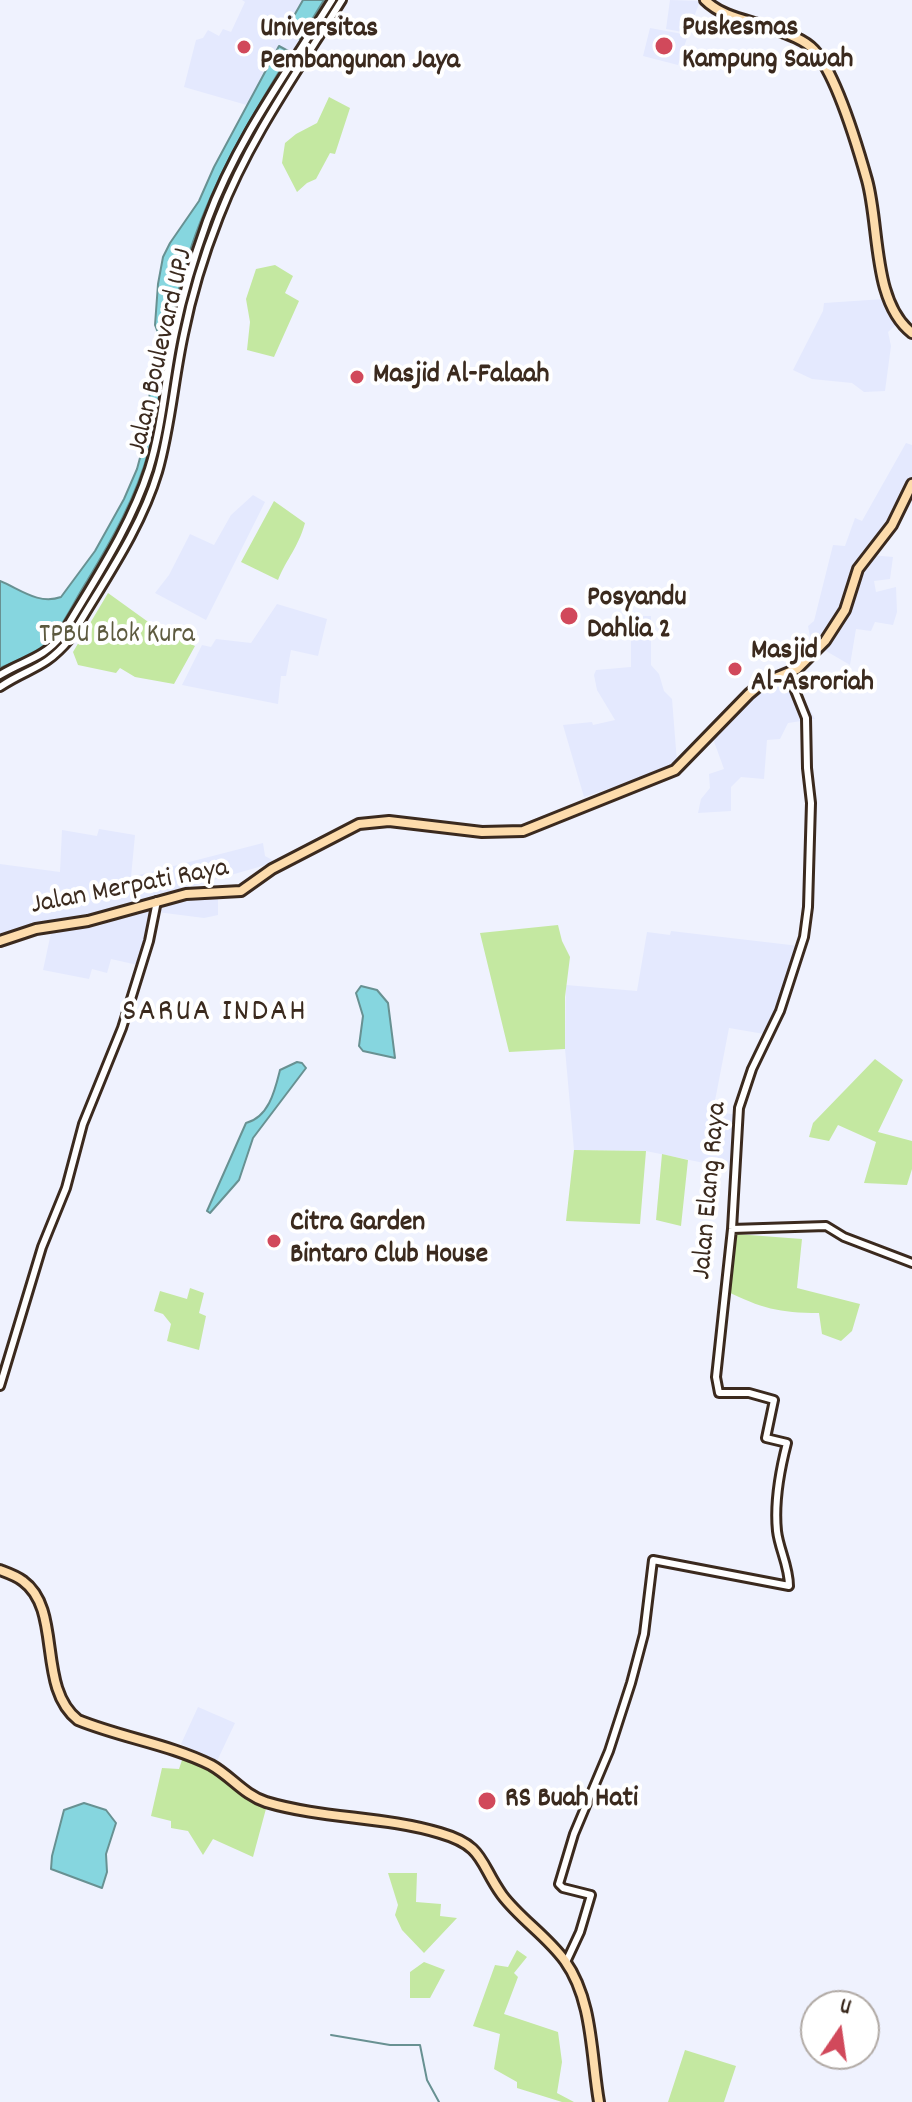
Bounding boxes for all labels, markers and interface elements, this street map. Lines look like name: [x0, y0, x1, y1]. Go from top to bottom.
place label: Puskesmas Kampung Sawah: [682, 13, 853, 79]
place label: Universitas Pembangunan Jaya: [260, 14, 460, 80]
marker: Puskesmas Kampung Sawah: [653, 35, 675, 57]
marker: Universitas Pembangunan Jaya: [235, 38, 253, 56]
street label: Jalan Boulevard UPJ: [123, 246, 203, 458]
place label: Masjid Al-Falaah: [373, 360, 549, 394]
marker: Masjid Al-Falaah: [348, 368, 366, 386]
place label: Posyandu Dahlia 2: [587, 583, 687, 649]
marker: Posyandu Dahlia 2: [558, 605, 580, 627]
park label: TPBU Blok Kura: [39, 620, 195, 654]
place label: Masjid Al-Asroriah: [751, 636, 874, 702]
marker: Masjid Al-Asroriah: [726, 660, 744, 678]
street label: Jalan Merpati Raya: [28, 853, 232, 925]
district label: SARUA INDAH: [122, 996, 308, 1034]
street label: Jalan Elang Raya: [688, 1101, 736, 1281]
place label: Citra Garden Bintaro Club House: [290, 1208, 488, 1274]
marker: Citra Garden Bintaro Club House: [265, 1232, 283, 1250]
place label: RS Buah Hati: [505, 1784, 638, 1818]
marker: RS Buah Hati: [476, 1790, 498, 1812]
north arrow: [800, 1990, 880, 2070]
text: U: [836, 1992, 854, 2024]

